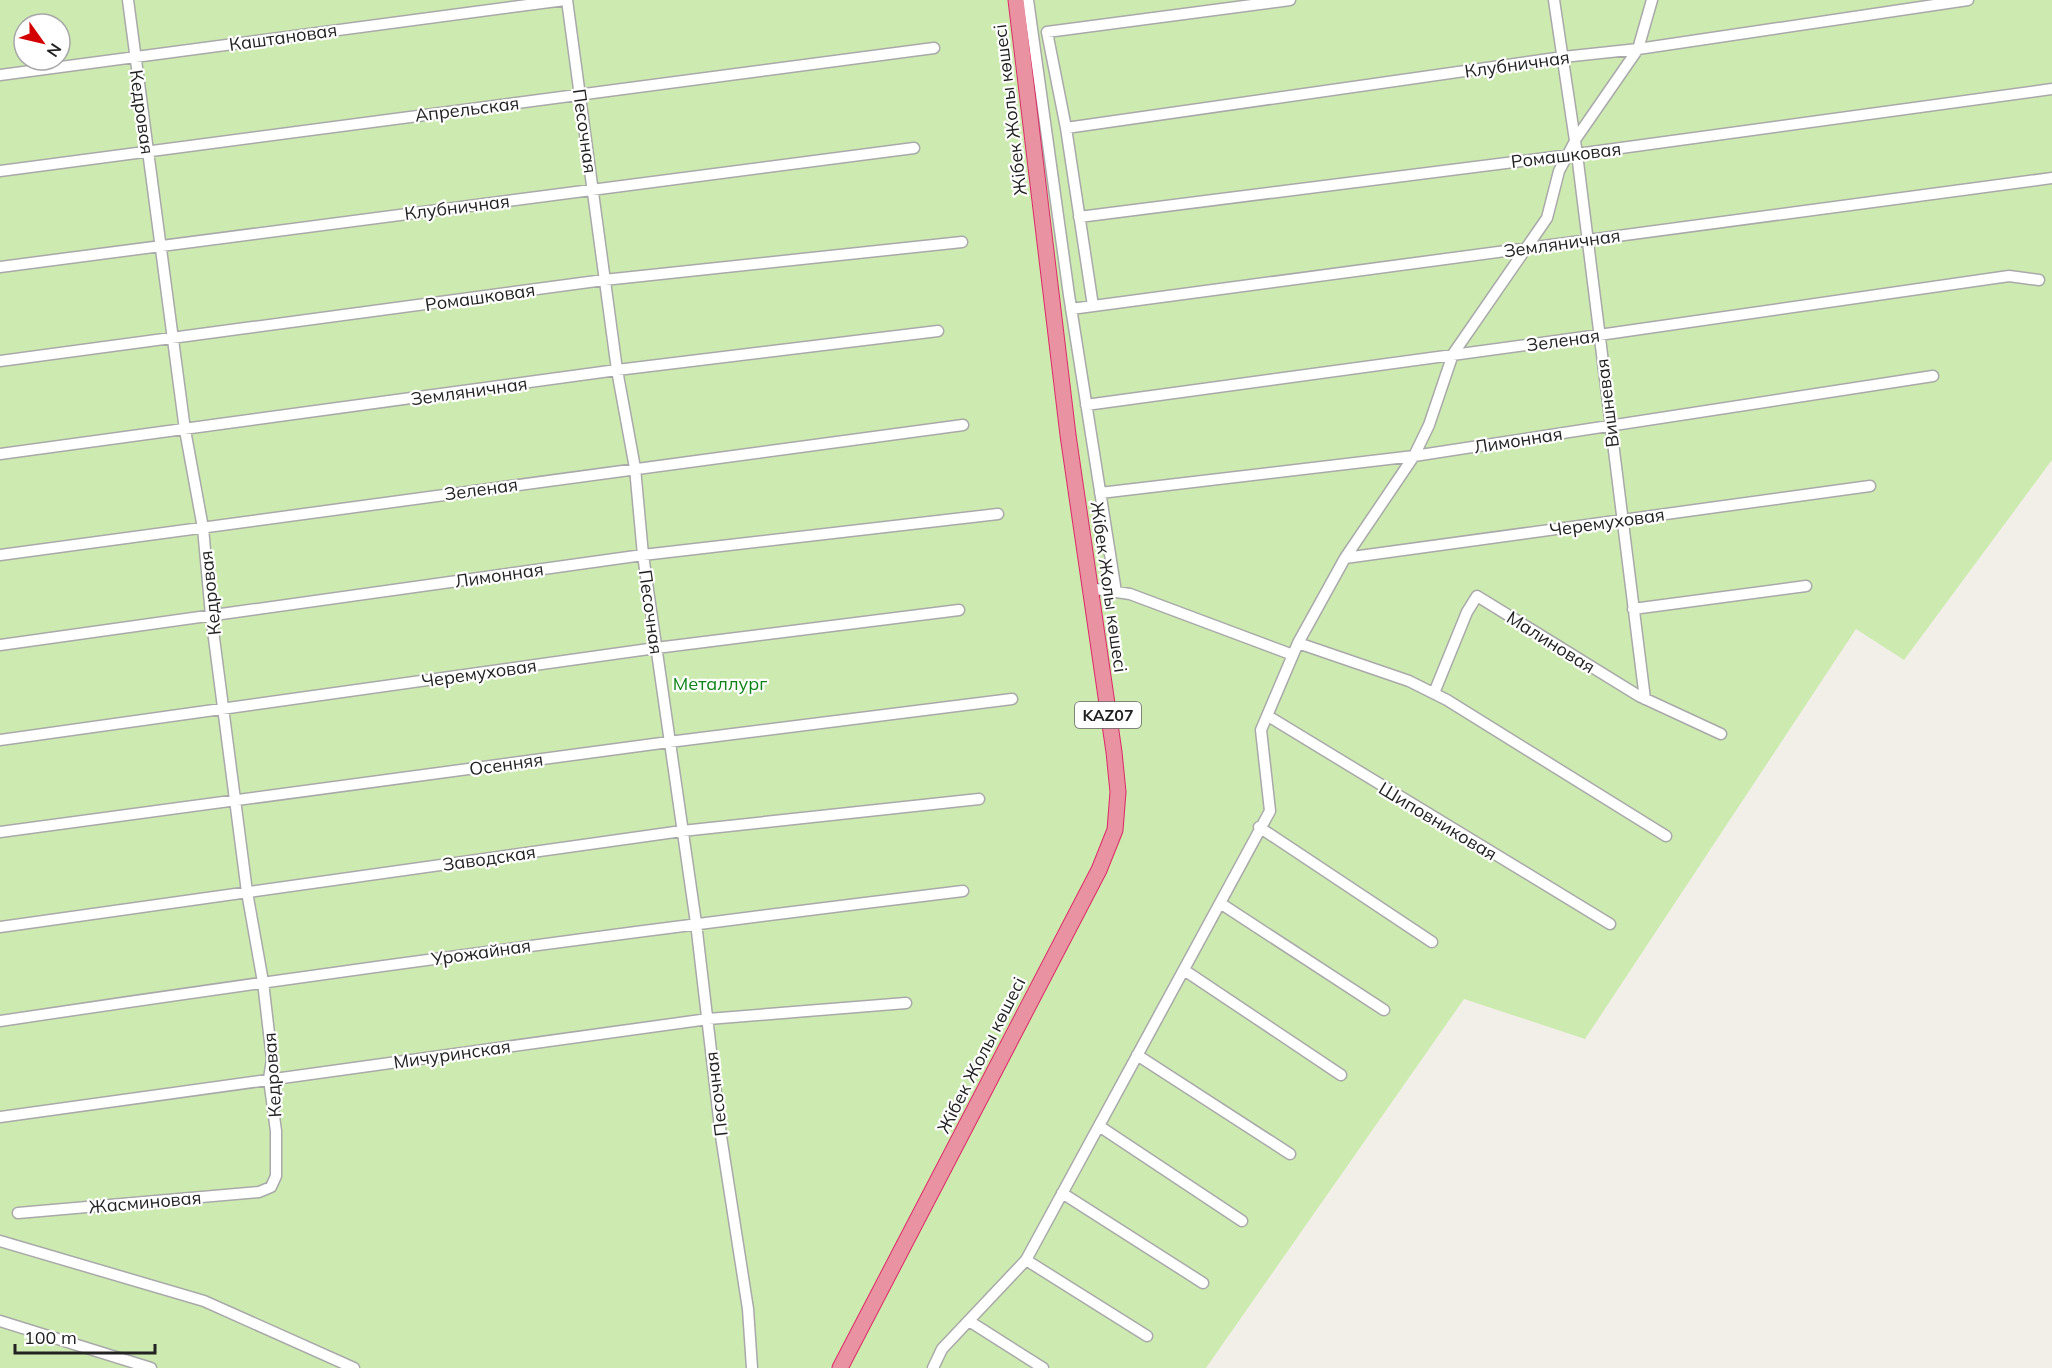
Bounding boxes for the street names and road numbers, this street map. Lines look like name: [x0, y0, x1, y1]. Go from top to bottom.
street label: Каштановая: [228, 18, 338, 56]
street label: Жібек Жолы көшесі: [988, 23, 1032, 197]
street label: Клубничная: [1463, 45, 1571, 83]
street label: Кедровая: [125, 68, 159, 156]
street label: Песочная: [568, 87, 602, 175]
street label: Апрельская: [413, 91, 521, 127]
street label: Ромашковая: [1510, 137, 1622, 173]
street label: Клубничная: [403, 189, 511, 225]
street label: Земляничная: [1502, 223, 1622, 263]
street label: Ромашковая: [424, 278, 536, 316]
street label: Зеленая: [1525, 323, 1601, 357]
street label: Вишневая: [1590, 357, 1624, 449]
street label: Земляничная: [409, 371, 529, 411]
street label: Лимонная: [1472, 422, 1564, 458]
street label: Зеленая: [443, 472, 519, 506]
street label: Жібек Жолы көшесі: [1086, 500, 1132, 674]
street label: Черемуховая: [1548, 503, 1666, 541]
street label: Кедровая: [194, 550, 226, 636]
street label: Лимонная: [453, 557, 545, 593]
street label: Песочная: [634, 568, 668, 656]
street label: Малиновая: [1503, 606, 1599, 678]
street label: Черемуховая: [420, 654, 538, 692]
road number: KAZ07: [1075, 702, 1141, 728]
street label: Осенняя: [468, 747, 544, 781]
street label: Шиповниковая: [1375, 777, 1501, 865]
street label: Заводская: [441, 840, 537, 876]
street label: Урожайная: [429, 934, 532, 971]
street label: Жібек Жолы көшесі: [932, 973, 1030, 1137]
street label: Кедровая: [258, 1032, 286, 1118]
street label: Мичуринская: [392, 1034, 512, 1074]
street label: Песочная: [699, 1050, 733, 1138]
street label: Жасминовая: [88, 1186, 202, 1218]

